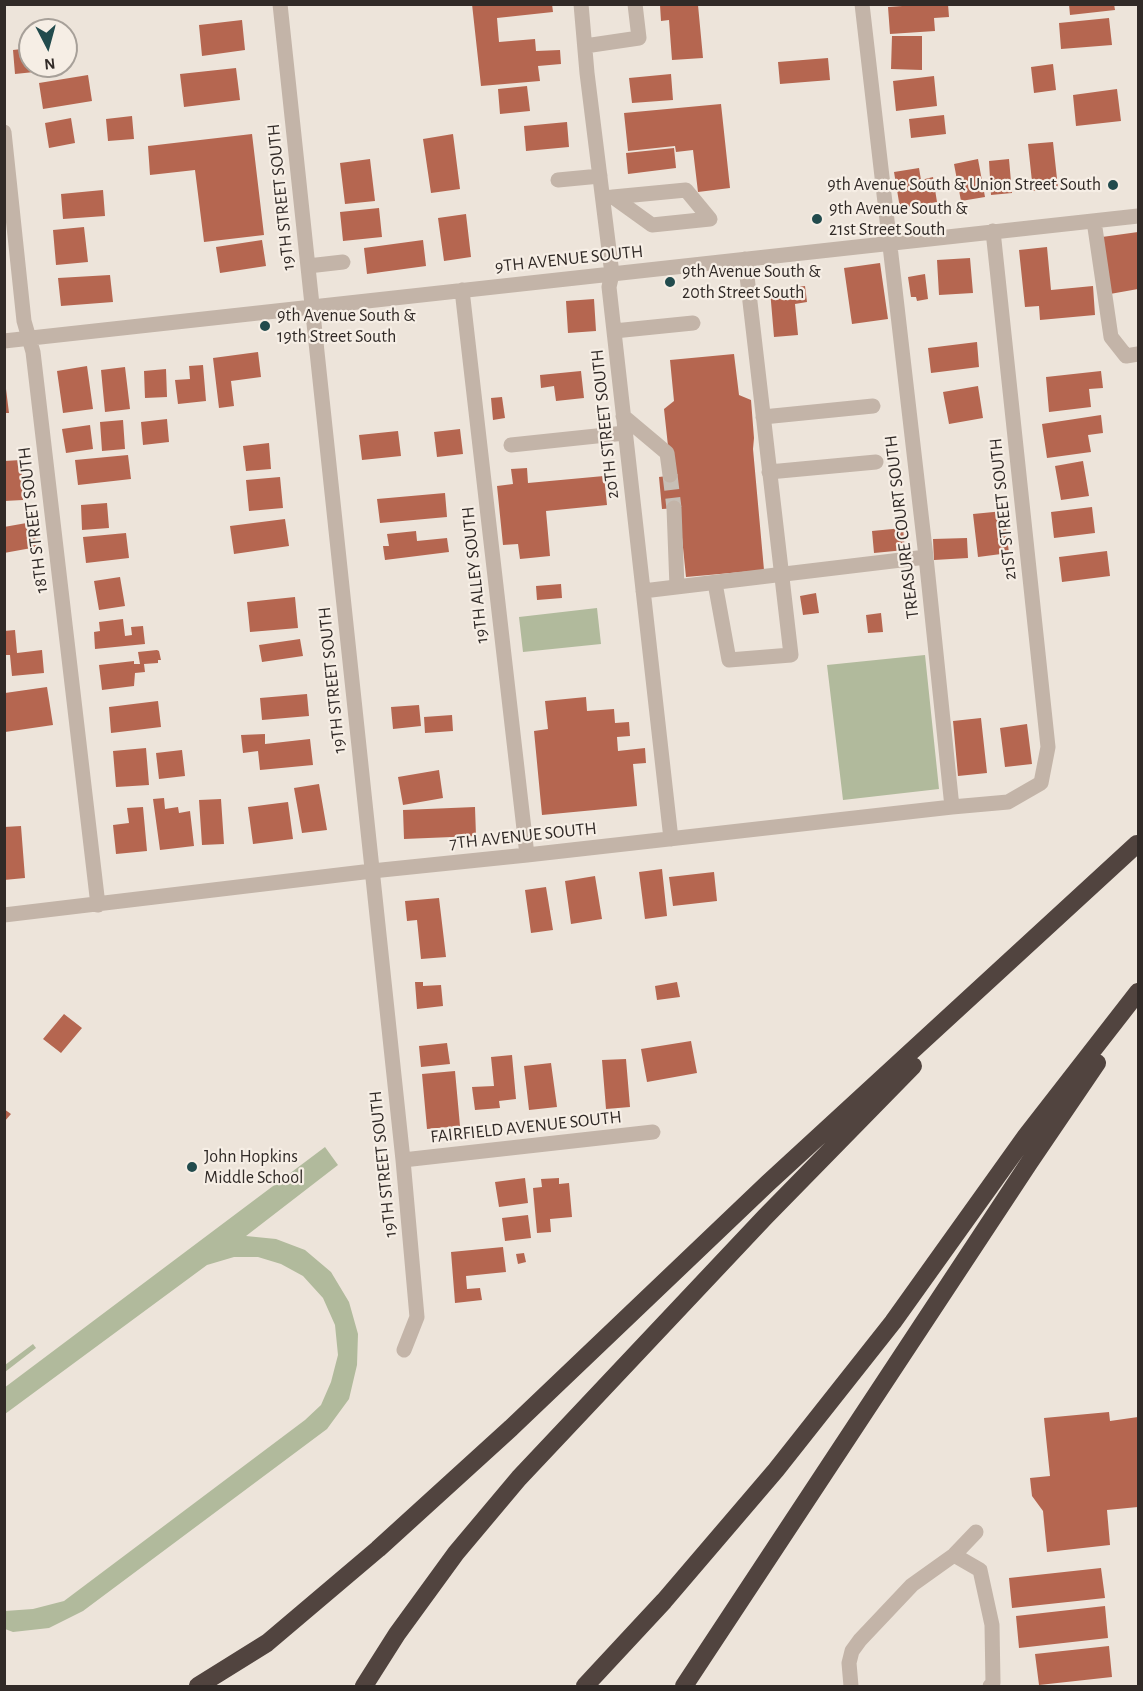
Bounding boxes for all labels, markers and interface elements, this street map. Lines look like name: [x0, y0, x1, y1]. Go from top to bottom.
north arrow: [18, 18, 78, 78]
text: N: [43, 55, 56, 72]
street label: 19TH STREET SOUTH: [263, 123, 299, 271]
place label: 9th Avenue South & Union Street South: [827, 174, 1101, 196]
marker: 9th Avenue South & Union Street South: [1106, 178, 1120, 192]
place label: 9th Avenue South & 21st Street South: [829, 198, 968, 240]
marker: 9th Avenue South & 21st Street South: [810, 212, 824, 226]
street label: 9TH AVENUE SOUTH: [494, 240, 644, 278]
place label: 9th Avenue South & 20th Street South: [682, 261, 821, 304]
marker: 9th Avenue South & 20th Street South: [663, 275, 677, 289]
place label: 9th Avenue South & 19th Street South: [277, 305, 416, 348]
marker: 9th Avenue South & 19th Street South: [258, 319, 272, 333]
street label: 20TH STREET SOUTH: [586, 348, 624, 500]
street label: TREASURE COURT SOUTH: [880, 434, 924, 620]
street label: 21ST STREET SOUTH: [985, 437, 1021, 581]
street label: 18TH STREET SOUTH: [13, 446, 53, 594]
street label: 19TH ALLEY SOUTH: [457, 505, 493, 645]
street label: 19TH STREET SOUTH: [314, 606, 350, 754]
street label: 7TH AVENUE SOUTH: [448, 818, 598, 854]
street label: 19TH STREET SOUTH: [365, 1090, 401, 1238]
street label: FAIRFIELD AVENUE SOUTH: [429, 1106, 623, 1148]
place label: John Hopkins Middle School: [204, 1146, 303, 1188]
marker: John Hopkins Middle School: [185, 1160, 199, 1174]

